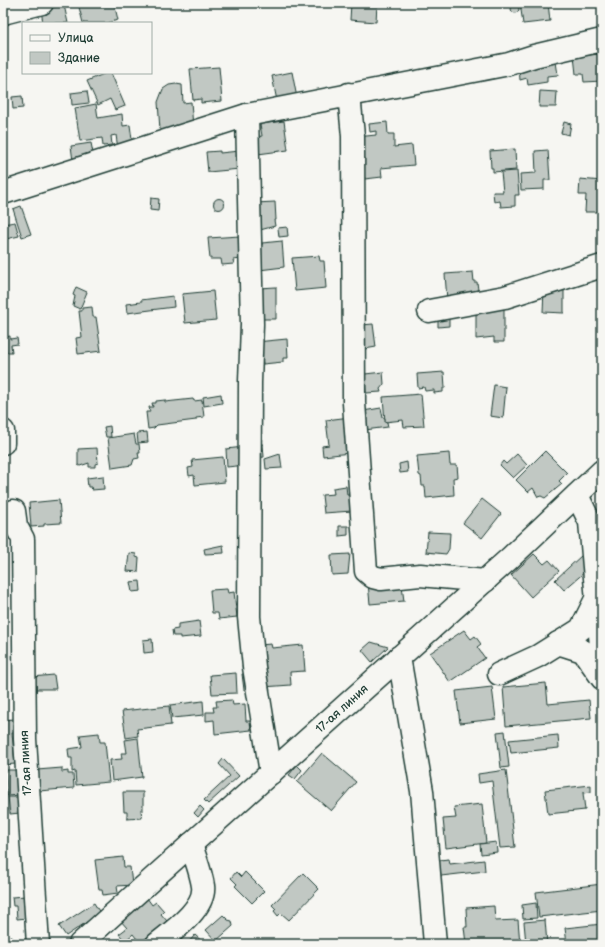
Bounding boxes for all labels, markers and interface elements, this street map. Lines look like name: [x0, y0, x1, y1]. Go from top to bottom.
legend: [22, 22, 152, 74]
text: Улица: [58, 31, 94, 46]
text: Здание: [58, 51, 100, 66]
street label: 17-ая линия: [313, 681, 372, 737]
street label: 17-ая линия: [17, 730, 35, 796]

